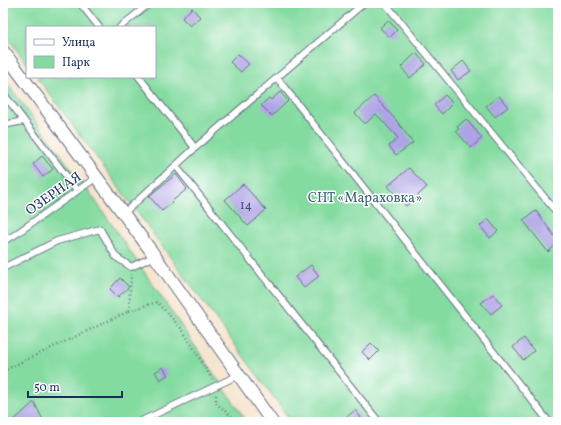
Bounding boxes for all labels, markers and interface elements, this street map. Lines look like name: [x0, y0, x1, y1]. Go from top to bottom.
legend: [26, 26, 156, 78]
text: Улица: [62, 35, 95, 51]
text: Парк: [62, 55, 90, 71]
street label: ОЗЕРНАЯ: [22, 168, 86, 220]
park label: СНТ «Мараховка»: [308, 189, 422, 208]
house number: 14: [240, 198, 252, 214]
scale bar: [28, 373, 122, 399]
text: 50 m: [34, 380, 60, 396]

